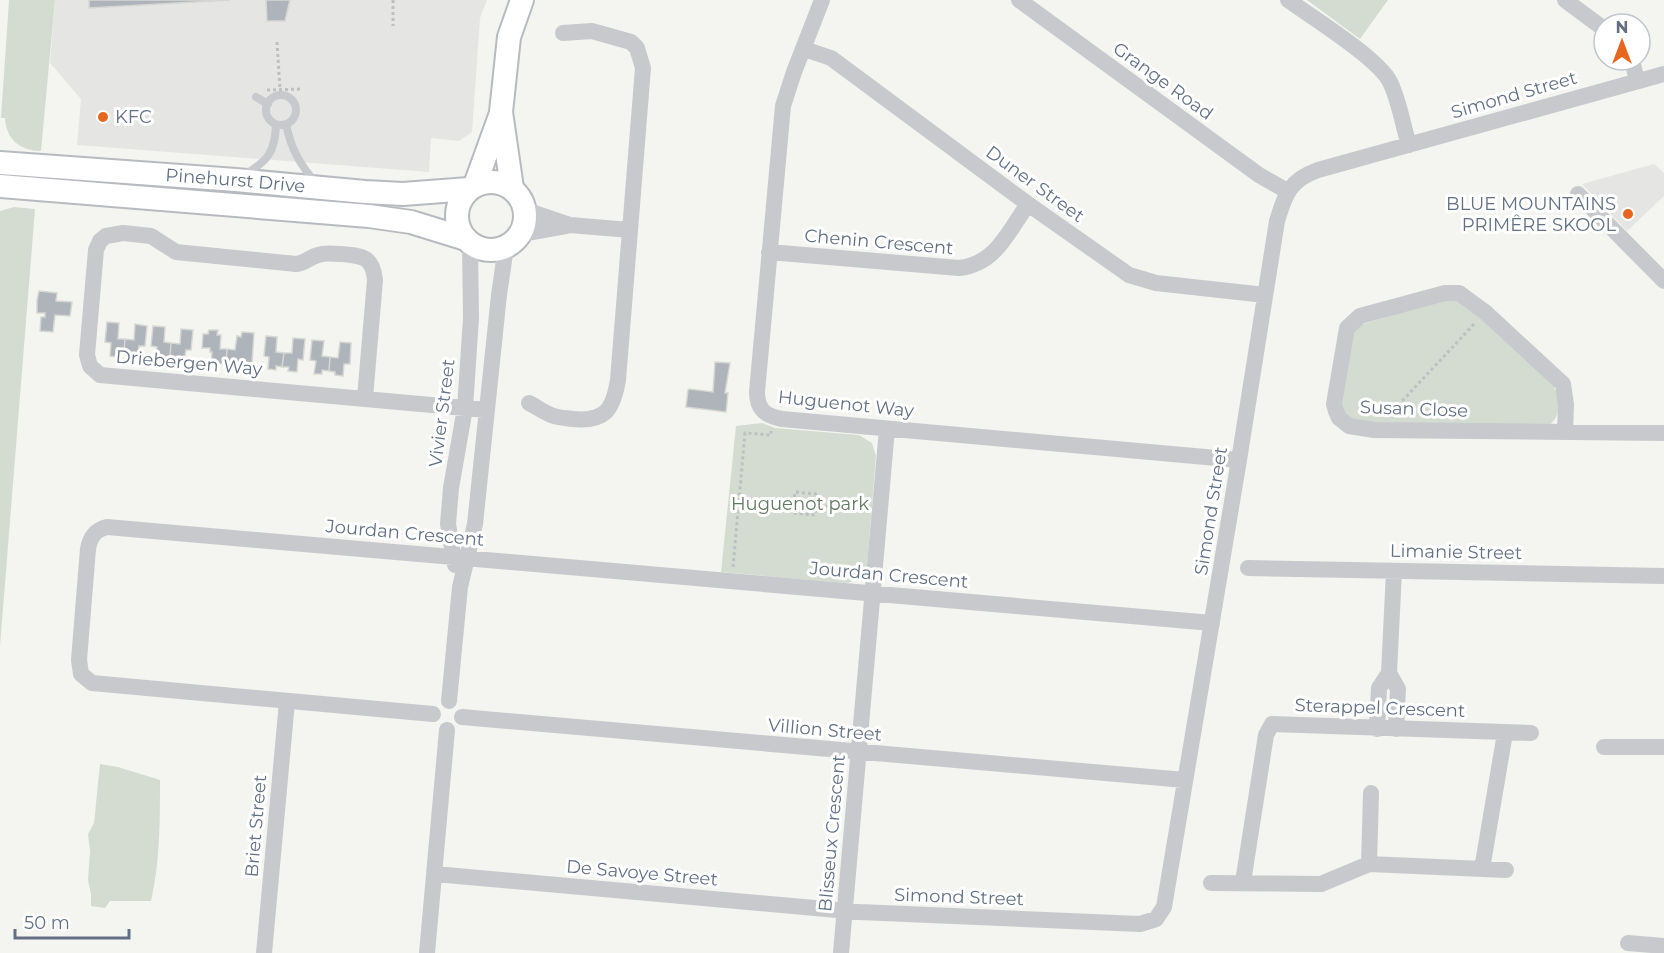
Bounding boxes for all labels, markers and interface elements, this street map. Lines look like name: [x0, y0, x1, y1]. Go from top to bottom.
north arrow: [1592, 12, 1652, 72]
text: N: [1616, 18, 1628, 37]
street label: Grange Road: [1109, 37, 1217, 125]
street label: Simond Street: [1449, 67, 1579, 123]
place label: KFC: [115, 106, 152, 128]
marker: KFC: [96, 110, 110, 124]
street label: Duner Street: [981, 141, 1089, 227]
street label: Pinehurst Drive: [165, 164, 306, 197]
place label: BLUE MOUNTAINS PRIMÊRE SKOOL: [1446, 193, 1616, 236]
marker: BLUE MOUNTAINS PRIMÊRE SKOOL: [1621, 207, 1635, 221]
street label: Chenin Crescent: [804, 225, 954, 259]
street label: Driebergen Way: [115, 346, 263, 380]
street label: Vivier Street: [424, 358, 460, 468]
street label: Huguenot Way: [777, 386, 915, 422]
street label: Susan Close: [1360, 396, 1468, 422]
street label: Simond Street: [1190, 445, 1232, 577]
park label: Huguenot park: [731, 493, 869, 515]
street label: Jourdan Crescent: [324, 515, 485, 551]
street label: Limanie Street: [1390, 540, 1522, 564]
street label: Jourdan Crescent: [808, 557, 969, 593]
street label: Sterappel Crescent: [1294, 694, 1466, 722]
street label: Villion Street: [767, 714, 883, 746]
street label: Blisseux Crescent: [814, 753, 850, 913]
street label: Briet Street: [241, 774, 271, 878]
street label: De Savoye Street: [565, 855, 719, 891]
street label: Simond Street: [894, 884, 1024, 910]
scale bar: [15, 902, 129, 940]
text: 50 m: [24, 912, 70, 934]

